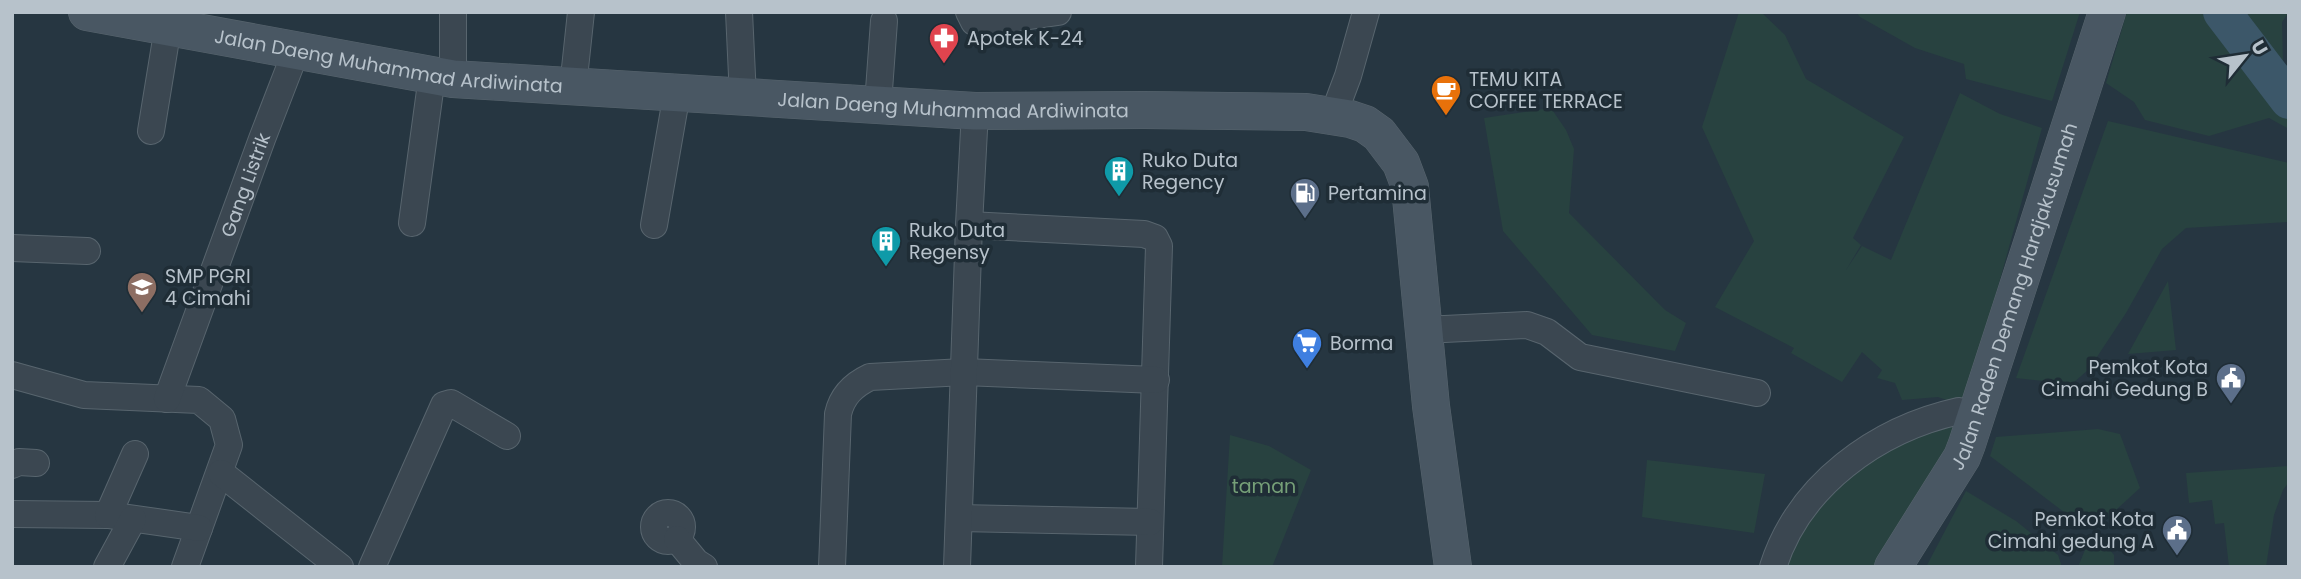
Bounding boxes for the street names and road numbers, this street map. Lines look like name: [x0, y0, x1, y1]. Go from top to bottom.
street label: Jalan Daeng Muhammad Ardiwinata: [212, 22, 564, 99]
street label: Jalan Daeng Muhammad Ardiwinata: [776, 85, 1129, 125]
street label: Jalan Raden Demang Hardjakusumah: [1944, 119, 2084, 475]
street label: Gang Listrik: [214, 129, 277, 241]

